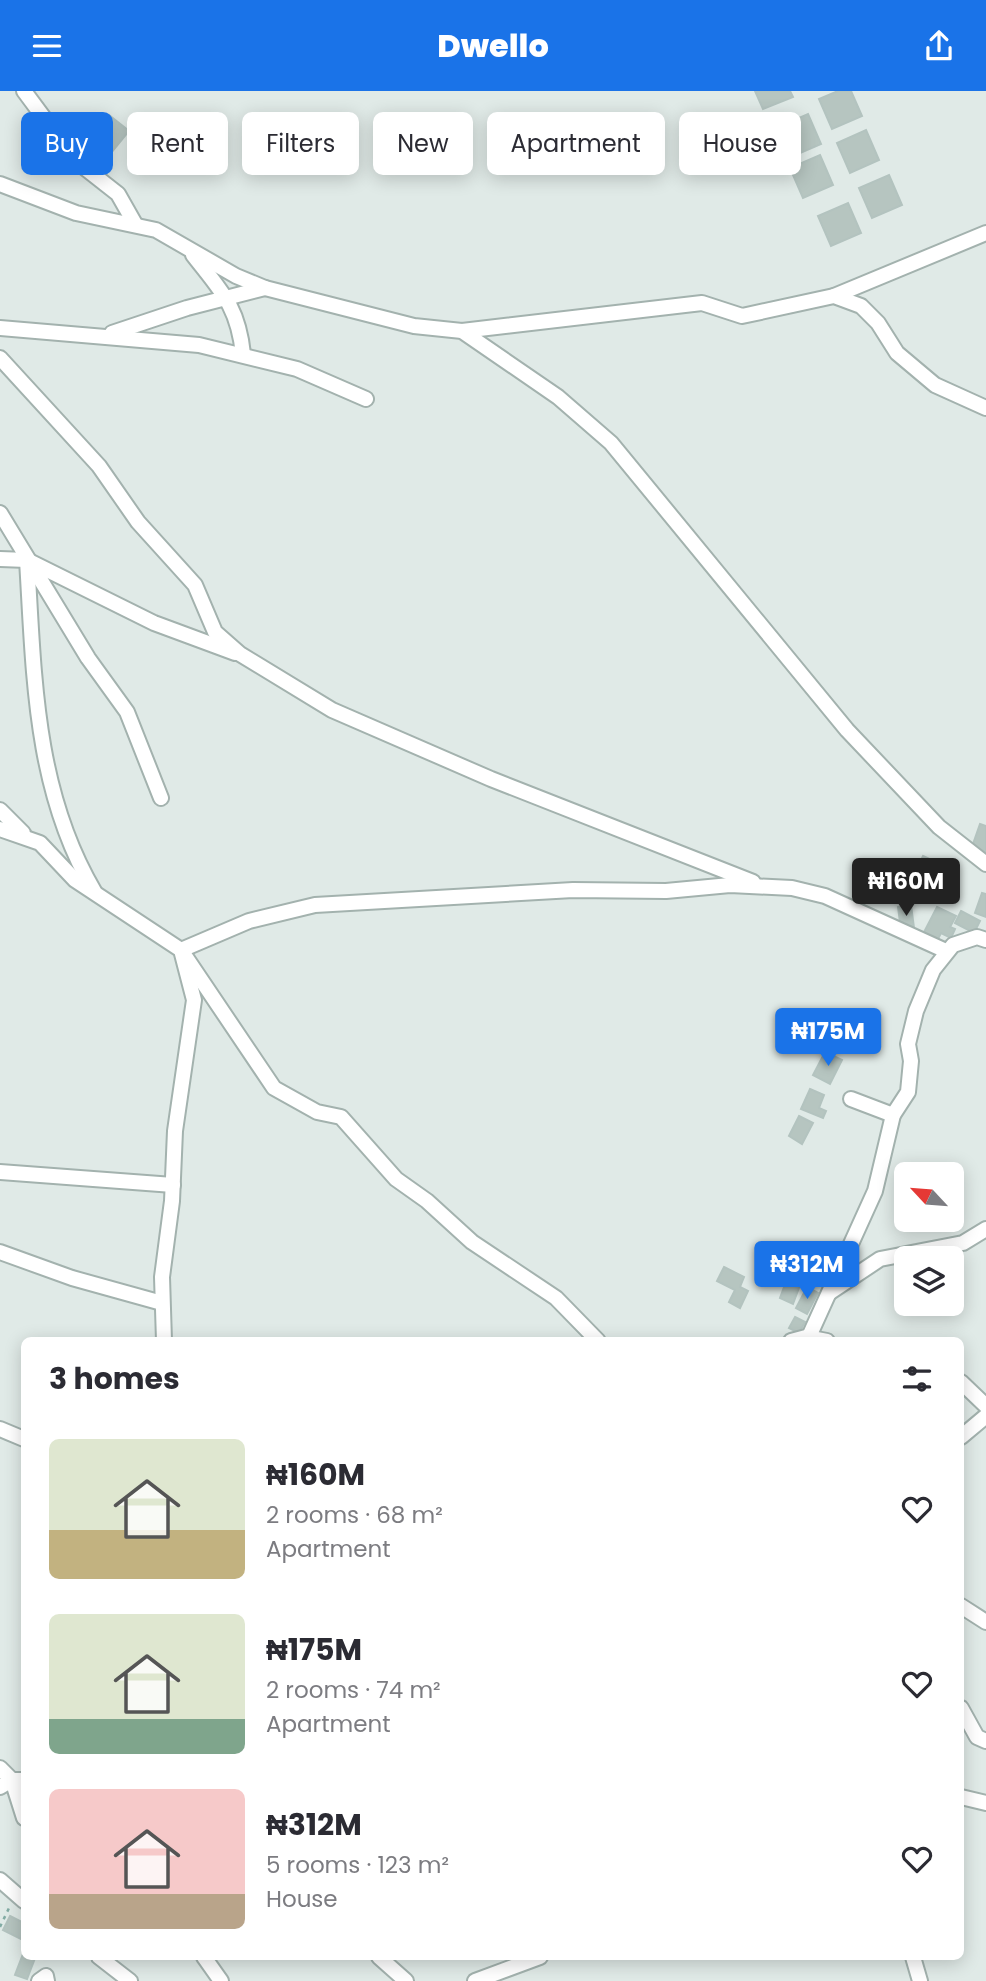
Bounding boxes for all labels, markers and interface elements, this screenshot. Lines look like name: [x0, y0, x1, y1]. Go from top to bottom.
text: Dwello: [437, 23, 549, 68]
icon: menu: [28, 27, 66, 65]
icon: share: [920, 27, 958, 65]
chip: Buy: [21, 112, 113, 175]
chip: Rent: [127, 112, 228, 175]
chip: Filters: [242, 112, 359, 175]
chip: New: [373, 112, 473, 175]
chip: Apartment: [487, 112, 665, 175]
chip: House: [679, 112, 801, 175]
pin: ₦160M: [857, 859, 955, 918]
text: ₦160M: [868, 865, 944, 897]
pin: ₦175M: [779, 1009, 877, 1068]
text: ₦175M: [791, 1015, 865, 1047]
north arrow: [894, 1162, 964, 1232]
map controls: [894, 1162, 964, 1316]
pin: ₦312M: [758, 1241, 856, 1301]
button: layers: [894, 1246, 964, 1316]
text: ₦312M: [770, 1248, 844, 1280]
text: 3 homes: [49, 1357, 180, 1400]
icon: filters: [898, 1360, 936, 1398]
text: ₦160M: [266, 1453, 365, 1496]
icon: home: [105, 1467, 189, 1551]
icon: heart: [898, 1490, 936, 1528]
text: 2 rooms · 68 m²: [266, 1499, 443, 1531]
text: Apartment: [266, 1533, 391, 1565]
text: ₦175M: [266, 1628, 362, 1671]
icon: home: [105, 1642, 189, 1726]
icon: heart: [898, 1665, 936, 1703]
text: 2 rooms · 74 m²: [266, 1674, 441, 1706]
text: Apartment: [266, 1708, 391, 1740]
text: ₦312M: [266, 1803, 362, 1846]
icon: home: [105, 1817, 189, 1901]
icon: heart: [898, 1840, 936, 1878]
text: 5 rooms · 123 m²: [266, 1849, 449, 1881]
text: House: [266, 1883, 338, 1915]

